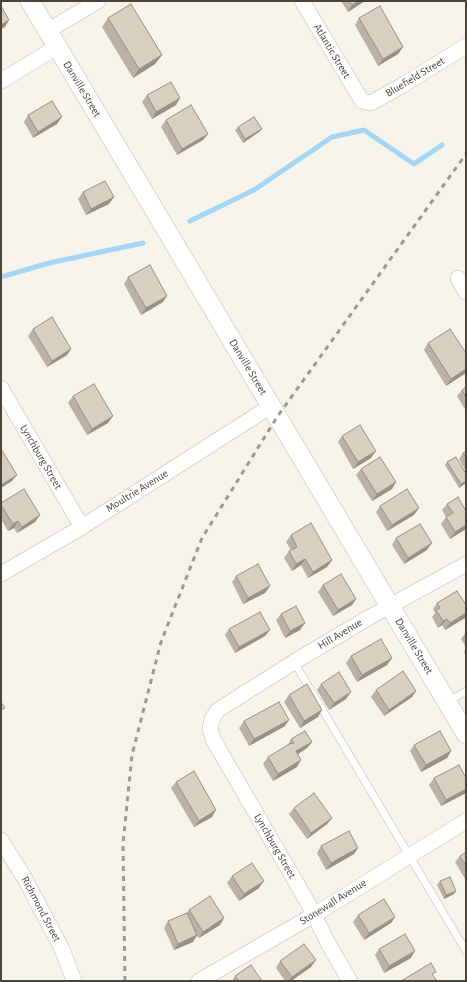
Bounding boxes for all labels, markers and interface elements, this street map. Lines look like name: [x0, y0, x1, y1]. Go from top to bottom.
street label: Atlantic Street: [311, 21, 353, 81]
street label: Bluefield Street: [383, 54, 447, 100]
street label: Danville Street: [60, 59, 104, 119]
street label: Danville Street: [226, 337, 270, 397]
street label: Lynchburg Street: [17, 422, 65, 492]
street label: Moultrie Avenue: [103, 467, 171, 515]
street label: Hill Avenue: [315, 616, 365, 652]
street label: Danville Street: [392, 616, 436, 676]
street label: Lynchburg Street: [251, 811, 299, 881]
street label: Richmond Street: [18, 874, 64, 944]
street label: Stonewall Avenue: [297, 876, 369, 928]

